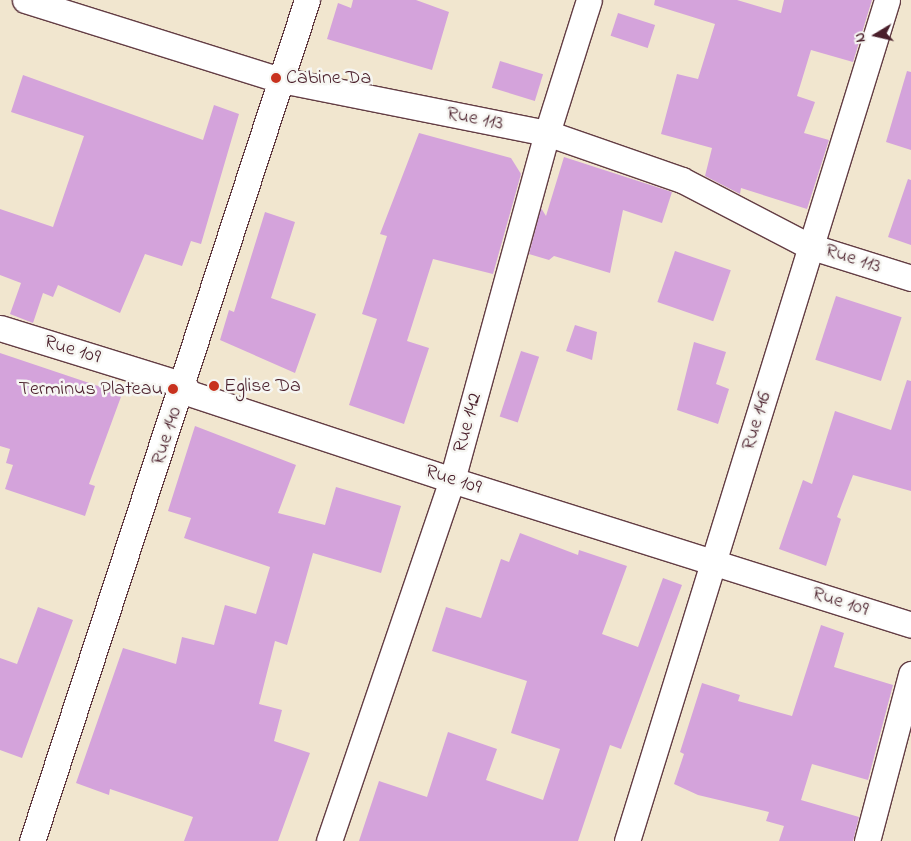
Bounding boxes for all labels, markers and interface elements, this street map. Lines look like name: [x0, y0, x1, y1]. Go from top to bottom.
north arrow: [851, 10, 901, 60]
text: N: [850, 31, 872, 44]
place label: Cabine Da: [286, 66, 371, 90]
marker: Cabine Da: [270, 72, 282, 84]
street label: Rue 113: [445, 102, 505, 136]
street label: Rue 113: [822, 239, 884, 279]
street label: Rue 109: [41, 330, 103, 370]
place label: Eglise Da: [224, 374, 301, 398]
place label: Terminus Plateau: [18, 377, 163, 401]
marker: Eglise Da: [208, 380, 220, 392]
marker: Terminus Plateau: [167, 383, 179, 395]
street label: Rue 146: [737, 389, 777, 453]
street label: Rue 142: [449, 390, 487, 456]
street label: Rue 140: [146, 404, 188, 468]
street label: Rue 109: [422, 460, 484, 500]
street label: Rue 109: [809, 582, 871, 622]

